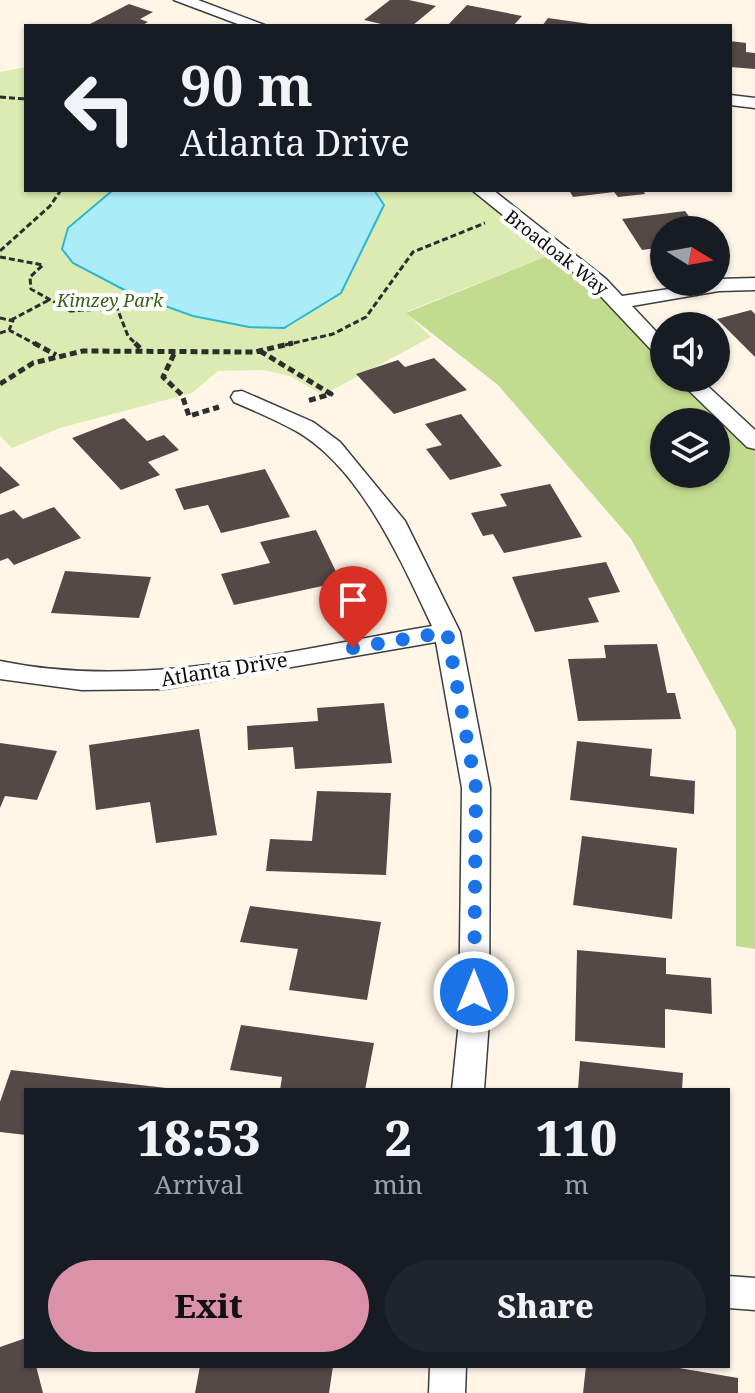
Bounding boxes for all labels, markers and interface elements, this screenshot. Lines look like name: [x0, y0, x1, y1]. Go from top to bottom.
text: 90 m: [180, 46, 313, 122]
icon: left: [48, 56, 152, 160]
text: Atlanta Drive: [180, 118, 410, 167]
street label: Broadoak Way: [500, 204, 614, 300]
north arrow: [650, 216, 730, 296]
map controls: [650, 216, 730, 488]
park label: Kimzey Park: [56, 288, 164, 312]
button: sound: [650, 312, 730, 392]
button: layers: [650, 408, 730, 488]
pin: [319, 566, 387, 648]
icon: arrive: [331, 578, 375, 622]
street label: Atlanta Drive: [159, 646, 289, 692]
position arrow: [432, 950, 516, 1034]
text: 18:53: [137, 1105, 261, 1170]
text: 2: [384, 1105, 412, 1170]
text: 110: [536, 1105, 617, 1170]
text: Arrival: [154, 1166, 243, 1202]
text: min: [373, 1166, 423, 1202]
text: m: [564, 1166, 589, 1202]
button: Exit: [48, 1260, 369, 1352]
button: Share: [385, 1260, 706, 1352]

